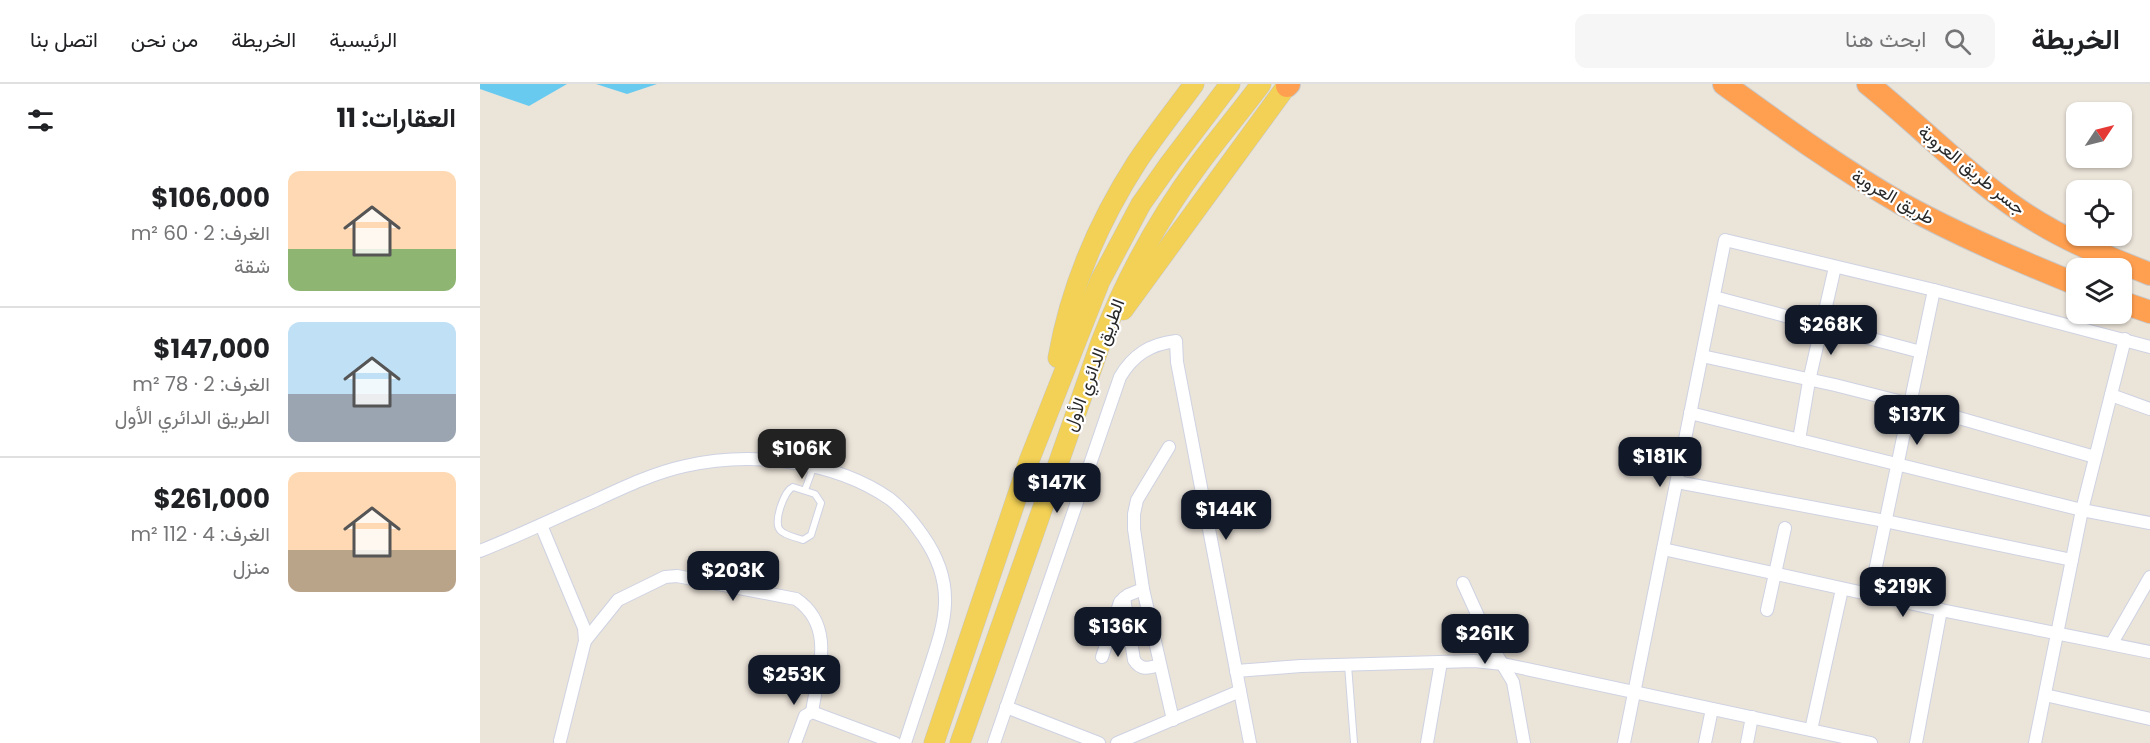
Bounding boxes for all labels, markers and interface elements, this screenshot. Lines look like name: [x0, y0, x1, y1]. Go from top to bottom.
search box: [1575, 14, 1995, 68]
text: الخريطة: [2031, 20, 2120, 59]
text: ابحث هنا: [1845, 24, 1926, 55]
text: اتصل بنا: [30, 25, 98, 54]
text: من نحن: [131, 25, 198, 54]
text: الخريطة: [231, 25, 296, 54]
text: الرئيسية: [329, 25, 397, 54]
icon: search: [1941, 25, 1974, 58]
text: العقارات: 11: [336, 100, 456, 136]
north arrow: [2066, 102, 2132, 168]
map controls: [2066, 102, 2132, 324]
icon: filters: [24, 104, 57, 137]
street label: جسر طريق العروبة: [1914, 119, 2031, 221]
street label: طريق العروبة: [1847, 163, 1939, 230]
text: $106,000: [151, 180, 270, 216]
button: locate: [2066, 180, 2132, 246]
icon: home: [336, 195, 408, 267]
text: الغرف: 2 · 60 m²: [131, 219, 270, 247]
text: شقة: [234, 252, 270, 280]
button: layers: [2066, 258, 2132, 324]
street label: الطريق الدائري الأول: [1057, 295, 1133, 436]
pin: $268K: [1789, 305, 1873, 356]
text: $268K: [1799, 310, 1863, 338]
text: $147,000: [153, 331, 270, 367]
icon: home: [336, 346, 408, 418]
text: الغرف: 2 · 78 m²: [132, 370, 270, 398]
pin: $137K: [1875, 395, 1959, 446]
text: $137K: [1888, 400, 1946, 428]
text: الطريق الدائري الأول: [115, 403, 270, 431]
pin: $106K: [760, 429, 844, 480]
text: $106K: [772, 434, 832, 462]
pin: $181K: [1618, 437, 1702, 488]
text: $181K: [1632, 442, 1688, 470]
pin: $147K: [1015, 463, 1099, 514]
text: $147K: [1028, 468, 1086, 496]
text: $261,000: [153, 481, 270, 517]
pin: $144K: [1184, 490, 1268, 541]
text: $144K: [1195, 495, 1257, 523]
icon: home: [336, 496, 408, 568]
text: الغرف: 4 · 112 m²: [130, 520, 270, 548]
pin: $203K: [691, 551, 775, 602]
text: منزل: [233, 553, 270, 581]
text: $203K: [701, 556, 765, 584]
pin: $219K: [1861, 567, 1945, 618]
text: $219K: [1874, 572, 1932, 600]
pin: $136K: [1076, 607, 1160, 658]
text: $136K: [1088, 612, 1148, 640]
pin: $261K: [1443, 614, 1527, 665]
text: $261K: [1456, 619, 1514, 647]
pin: $253K: [752, 655, 836, 706]
text: $253K: [762, 660, 826, 688]

